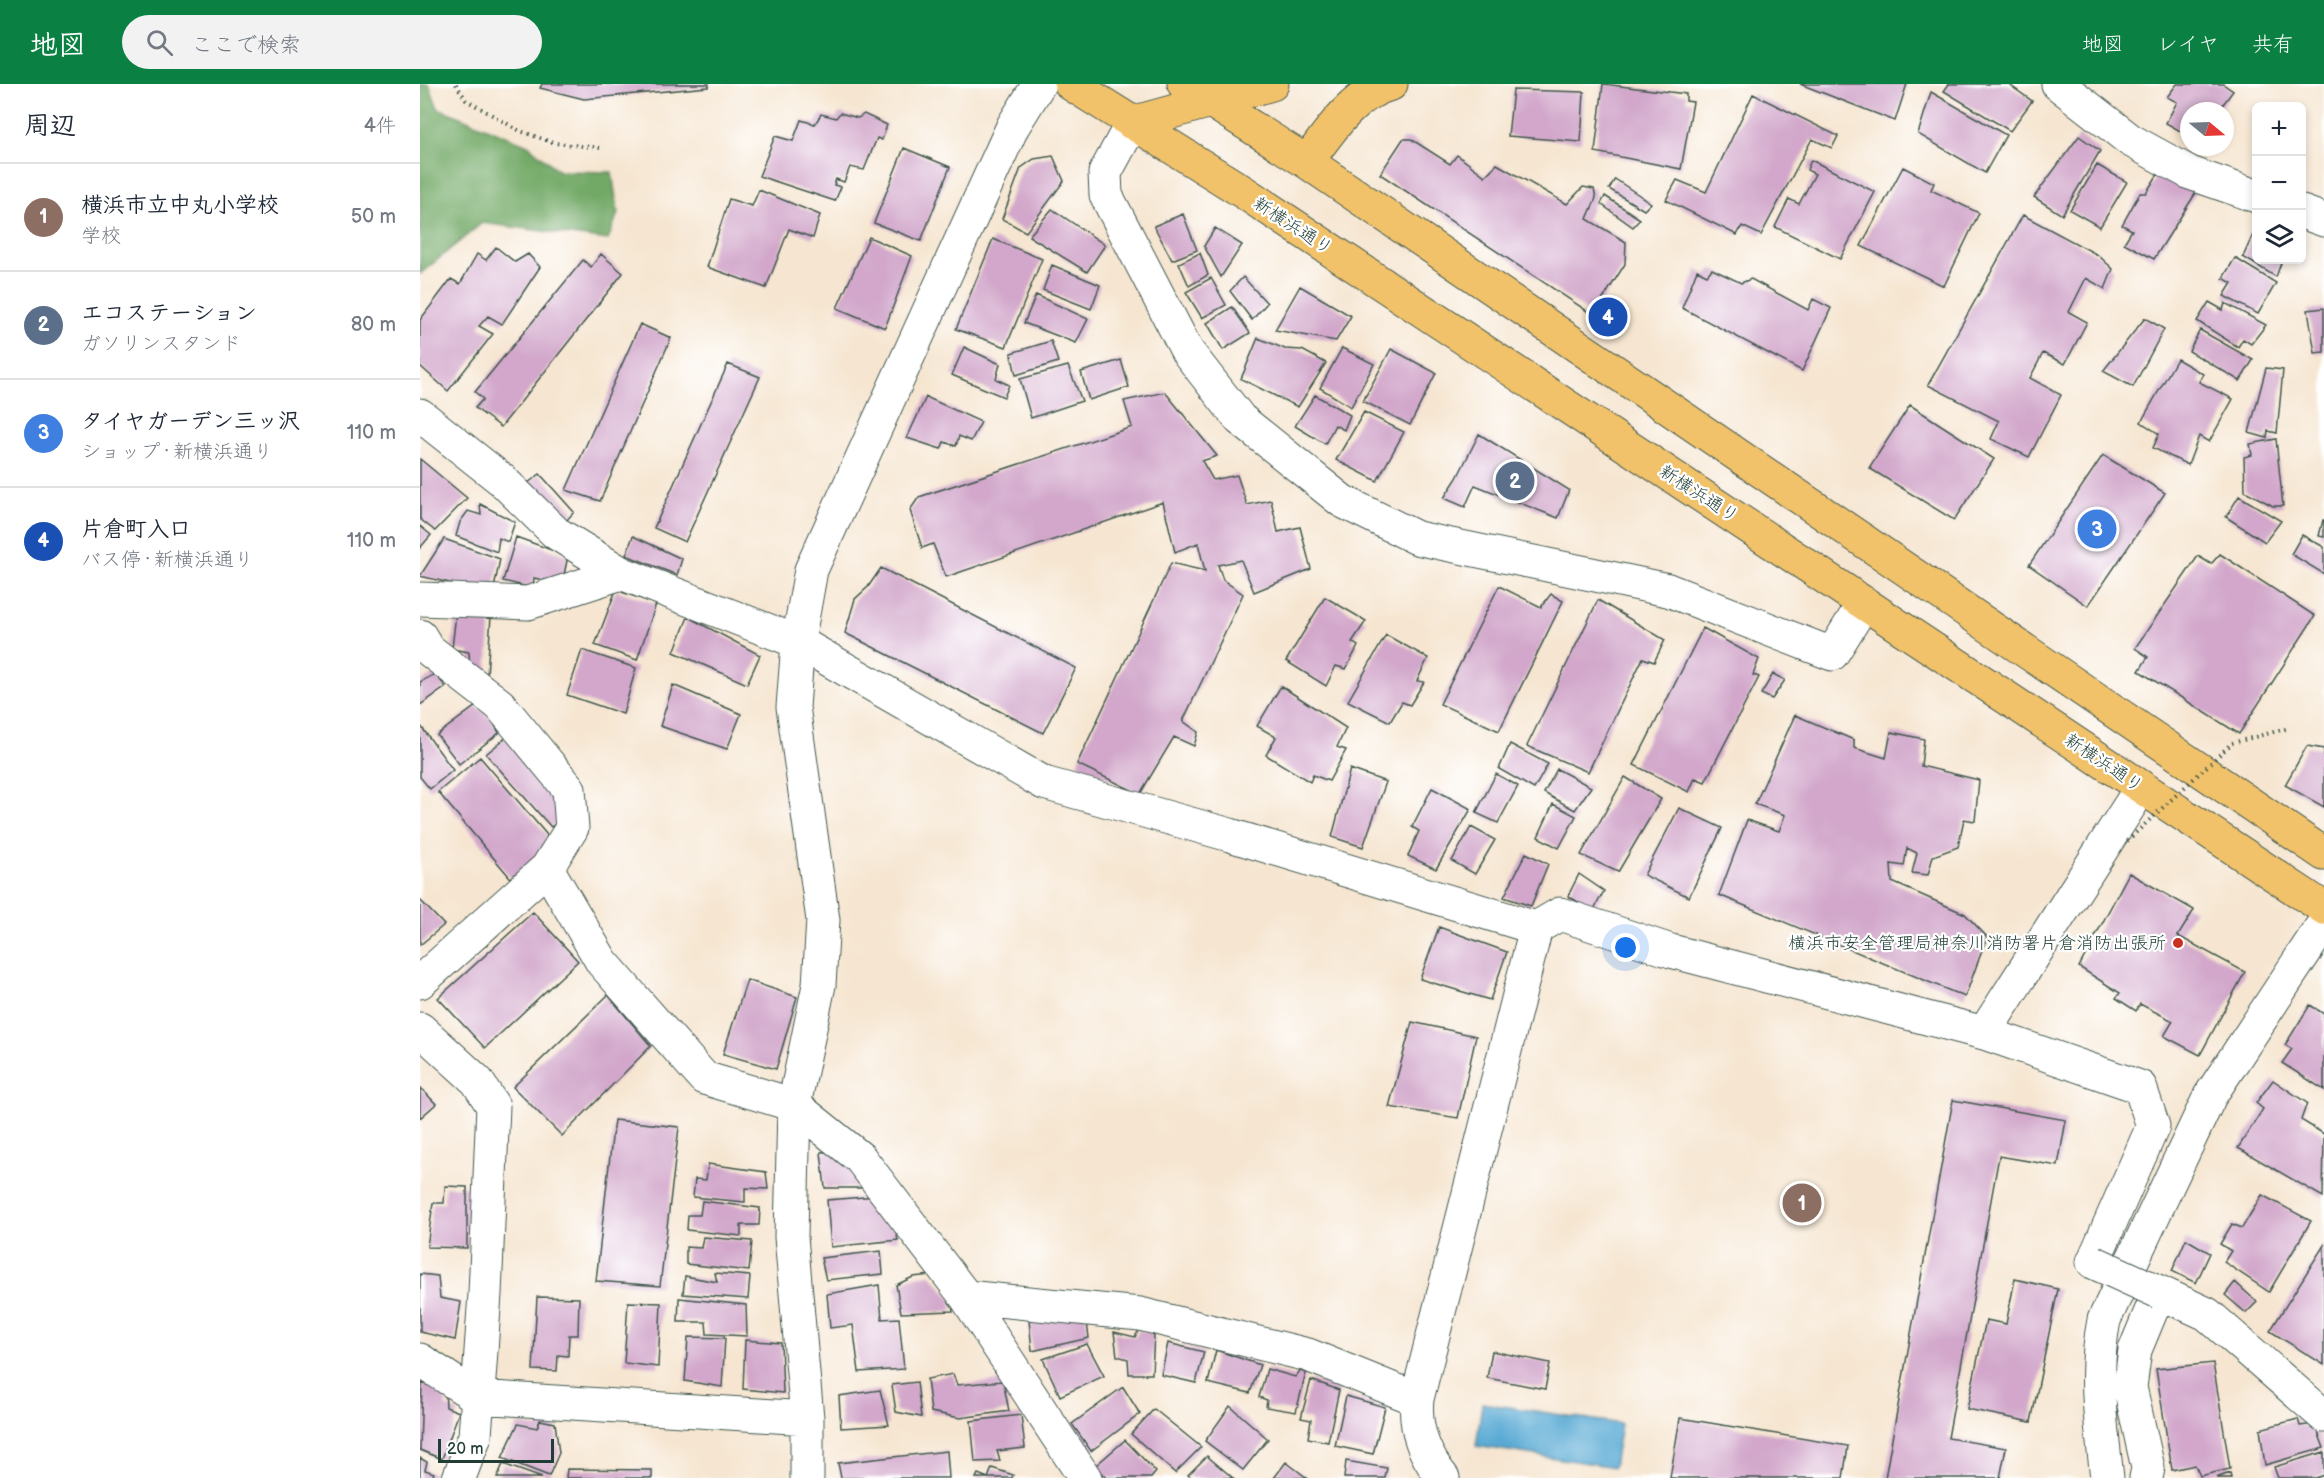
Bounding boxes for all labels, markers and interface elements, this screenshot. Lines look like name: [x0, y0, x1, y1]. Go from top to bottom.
search box: [122, 15, 542, 69]
icon: search: [143, 26, 176, 59]
text: 地図: [30, 29, 86, 62]
text: ここで検索: [191, 32, 301, 59]
text: 地図: [2082, 32, 2124, 57]
text: レイヤ: [2157, 32, 2219, 57]
text: 共有: [2252, 32, 2294, 57]
north arrow: [2180, 102, 2234, 156]
map controls: [2252, 102, 2306, 264]
button: +: [2252, 102, 2306, 156]
text: 周辺: [24, 111, 76, 142]
text: 4件: [364, 114, 396, 138]
button: −: [2252, 156, 2306, 210]
text: 横浜市立中丸小学校: [81, 192, 279, 219]
street label: 新横浜通り: [1250, 193, 1336, 259]
text: 1: [39, 205, 48, 229]
text: 50 m: [351, 205, 396, 229]
button: layers: [2252, 210, 2306, 264]
text: 学校: [81, 224, 121, 248]
pin: 4: [1588, 294, 1628, 340]
text: エコステーション: [81, 300, 257, 327]
text: 2: [38, 313, 49, 337]
text: 80 m: [351, 313, 396, 337]
text: ガソリンスタンド: [81, 332, 241, 356]
text: タイヤガーデン三ッ沢: [81, 408, 300, 435]
text: 3: [38, 421, 49, 445]
text: 110 m: [347, 421, 396, 445]
text: ショップ · 新横浜通り: [81, 440, 273, 464]
pin: 2: [1496, 458, 1534, 504]
street label: 新横浜通り: [1656, 461, 1742, 527]
pin: 3: [2078, 506, 2116, 552]
text: 片倉町入口: [81, 516, 191, 543]
text: 4: [38, 529, 49, 553]
text: 110 m: [347, 529, 396, 553]
text: バス停 · 新横浜通り: [81, 548, 254, 572]
street label: 新横浜通り: [2061, 729, 2147, 797]
your location: [1611, 933, 1640, 962]
place label: 横浜市安全管理局神奈川消防署片倉消防出張所: [1788, 933, 2166, 954]
marker: 横浜市安全管理局神奈川消防署片倉消防出張所: [2171, 936, 2185, 950]
pin: 1: [1782, 1180, 1822, 1226]
scale bar: [438, 1436, 554, 1464]
text: 20 m: [447, 1440, 483, 1459]

